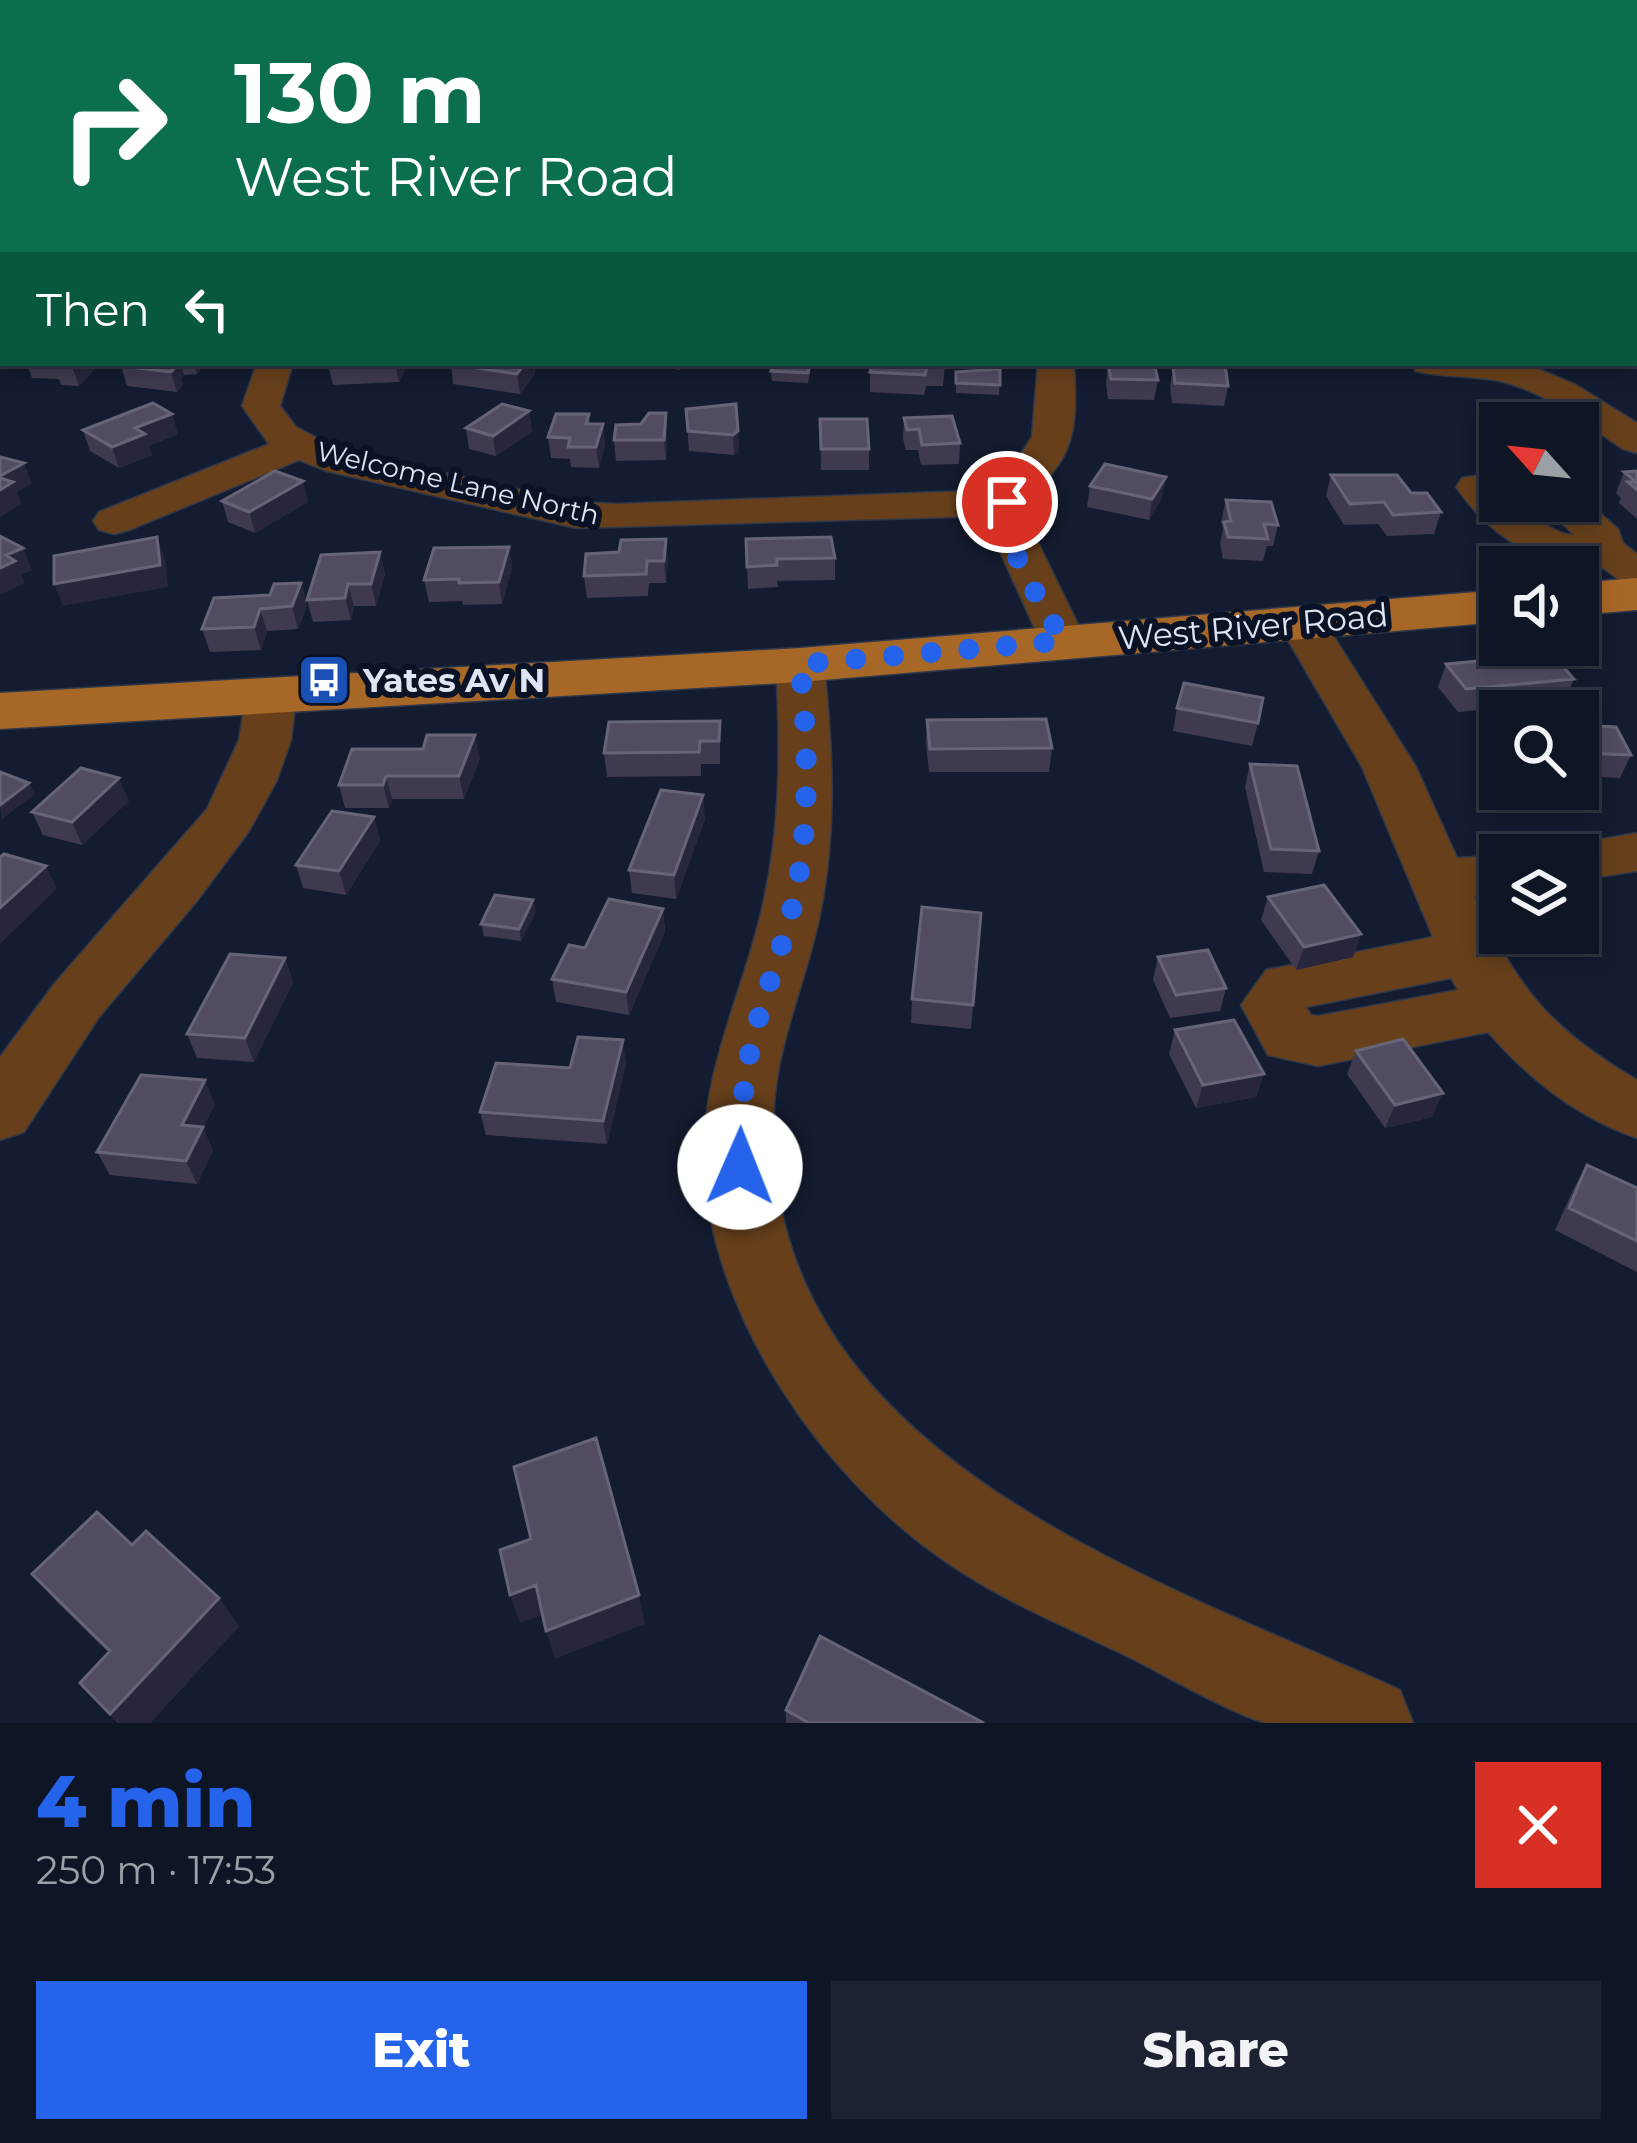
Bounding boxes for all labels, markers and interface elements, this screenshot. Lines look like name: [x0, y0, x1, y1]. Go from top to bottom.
text: 130 m: [234, 42, 486, 144]
icon: right: [36, 48, 192, 204]
text: West River Road: [234, 144, 678, 210]
icon: left: [174, 276, 240, 342]
text: Then: [36, 282, 150, 337]
north arrow: [1479, 402, 1599, 522]
map controls: [1479, 402, 1599, 954]
street label: Welcome Lane North: [314, 434, 602, 532]
pin: [956, 451, 1058, 553]
icon: arrive: [974, 469, 1040, 535]
button: sound: [1479, 546, 1599, 666]
street label: West River Road: [1116, 594, 1390, 658]
bus stop icon: Yates Av N: [296, 652, 352, 708]
place label: Yates Av N: [362, 660, 545, 700]
button: search: [1479, 690, 1599, 810]
button: layers: [1479, 834, 1599, 954]
position arrow: [677, 1104, 803, 1230]
text: 4 min: [36, 1757, 255, 1845]
button: close: [1475, 1762, 1601, 1888]
text: 250 m · 17:53: [36, 1846, 276, 1894]
button: Exit: [36, 1981, 807, 2119]
button: Share: [831, 1981, 1601, 2119]

